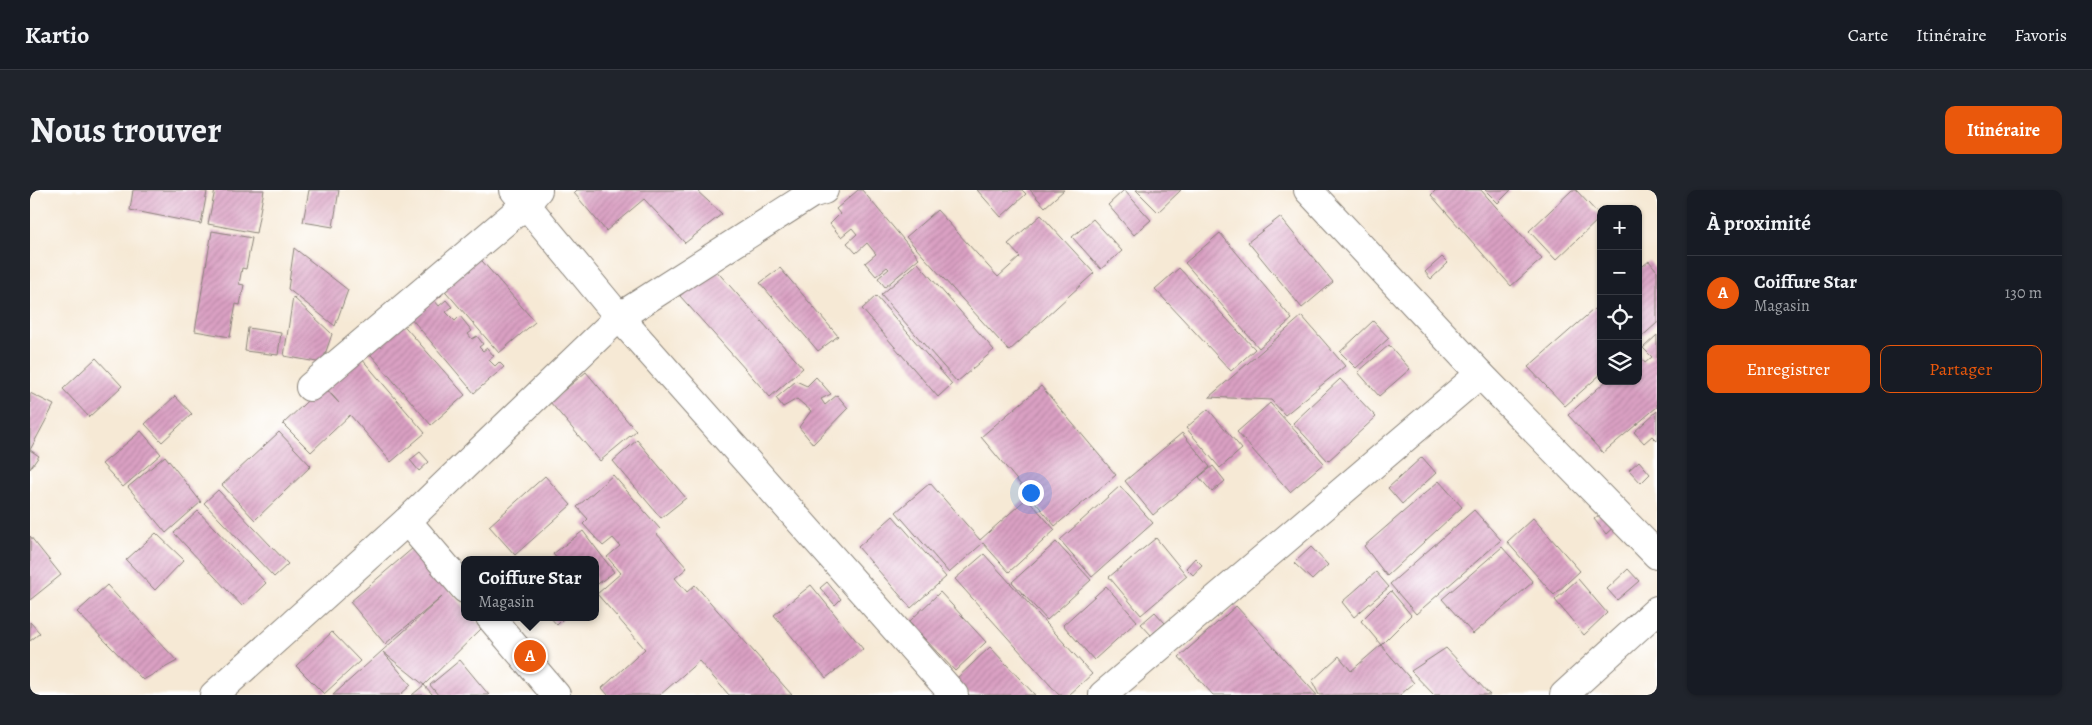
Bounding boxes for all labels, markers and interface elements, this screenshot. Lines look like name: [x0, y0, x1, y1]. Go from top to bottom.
text: Kartio: [25, 19, 89, 51]
text: Carte: [1848, 23, 1888, 47]
text: Itinéraire: [1916, 23, 1987, 47]
text: Favoris: [2015, 23, 2067, 47]
text: Nous trouver: [30, 106, 222, 154]
button: Itinéraire: [1945, 106, 2062, 154]
map controls: [1597, 205, 1642, 385]
button: +: [1597, 205, 1642, 250]
text: À proximité: [1707, 209, 1811, 237]
button: −: [1597, 250, 1642, 295]
text: Coiffure Star: [1754, 269, 1857, 295]
text: A: [1718, 282, 1728, 304]
text: 130 m: [2005, 282, 2042, 304]
button: locate: [1597, 295, 1642, 340]
text: Magasin: [1754, 295, 1810, 317]
button: layers: [1597, 340, 1642, 385]
button: Enregistrer: [1707, 345, 1870, 393]
button: Partager: [1880, 345, 2042, 393]
your location: [1018, 480, 1044, 506]
popup: [461, 556, 599, 621]
text: Coiffure Star: [478, 565, 582, 591]
text: Magasin: [478, 591, 534, 613]
pin: A: [514, 637, 546, 675]

